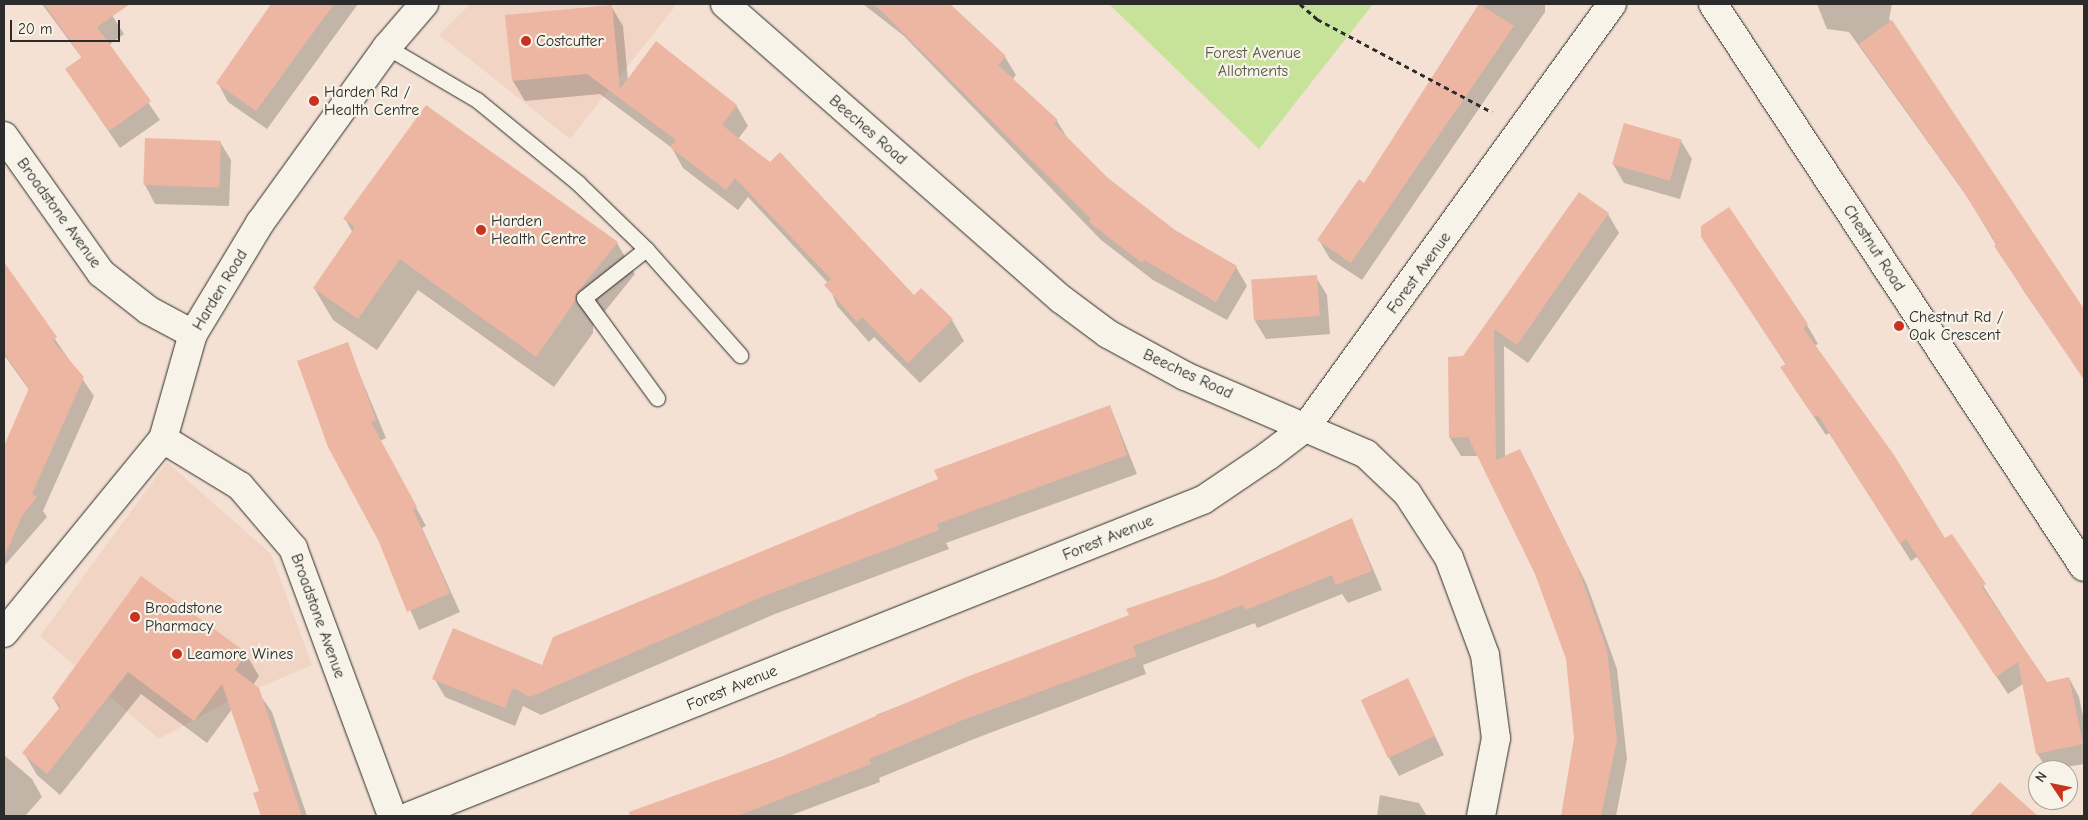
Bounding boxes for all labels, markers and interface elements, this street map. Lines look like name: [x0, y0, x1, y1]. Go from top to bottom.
scale bar: [12, 10, 122, 42]
text: 20 m: [18, 20, 52, 38]
place label: Costcutter: [536, 31, 604, 51]
marker: Costcutter: [520, 35, 532, 47]
park label: Forest Avenue Allotments: [1205, 43, 1301, 81]
place label: Harden Rd / Health Centre: [324, 82, 419, 120]
street label: Beeches Road: [825, 91, 911, 169]
marker: Harden Rd / Health Centre: [308, 95, 320, 107]
street label: Broadstone Avenue: [13, 154, 105, 272]
street label: Chestnut Road: [1839, 201, 1909, 295]
place label: Harden Health Centre: [491, 211, 586, 249]
marker: Harden Health Centre: [475, 224, 487, 236]
street label: Forest Avenue: [1383, 228, 1455, 318]
street label: Harden Road: [188, 246, 252, 334]
place label: Chestnut Rd / Oak Crescent: [1909, 307, 2004, 345]
marker: Chestnut Rd / Oak Crescent: [1893, 320, 1905, 332]
street label: Beeches Road: [1140, 345, 1236, 403]
street label: Forest Avenue: [1060, 511, 1156, 565]
street label: Broadstone Avenue: [287, 551, 349, 681]
place label: Broadstone Pharmacy: [145, 598, 222, 636]
marker: Broadstone Pharmacy: [129, 611, 141, 623]
place label: Leamore Wines: [187, 644, 293, 664]
marker: Leamore Wines: [171, 648, 183, 660]
street label: Forest Avenue: [684, 661, 780, 715]
north arrow: [2028, 760, 2078, 810]
text: N: [2031, 768, 2051, 785]

